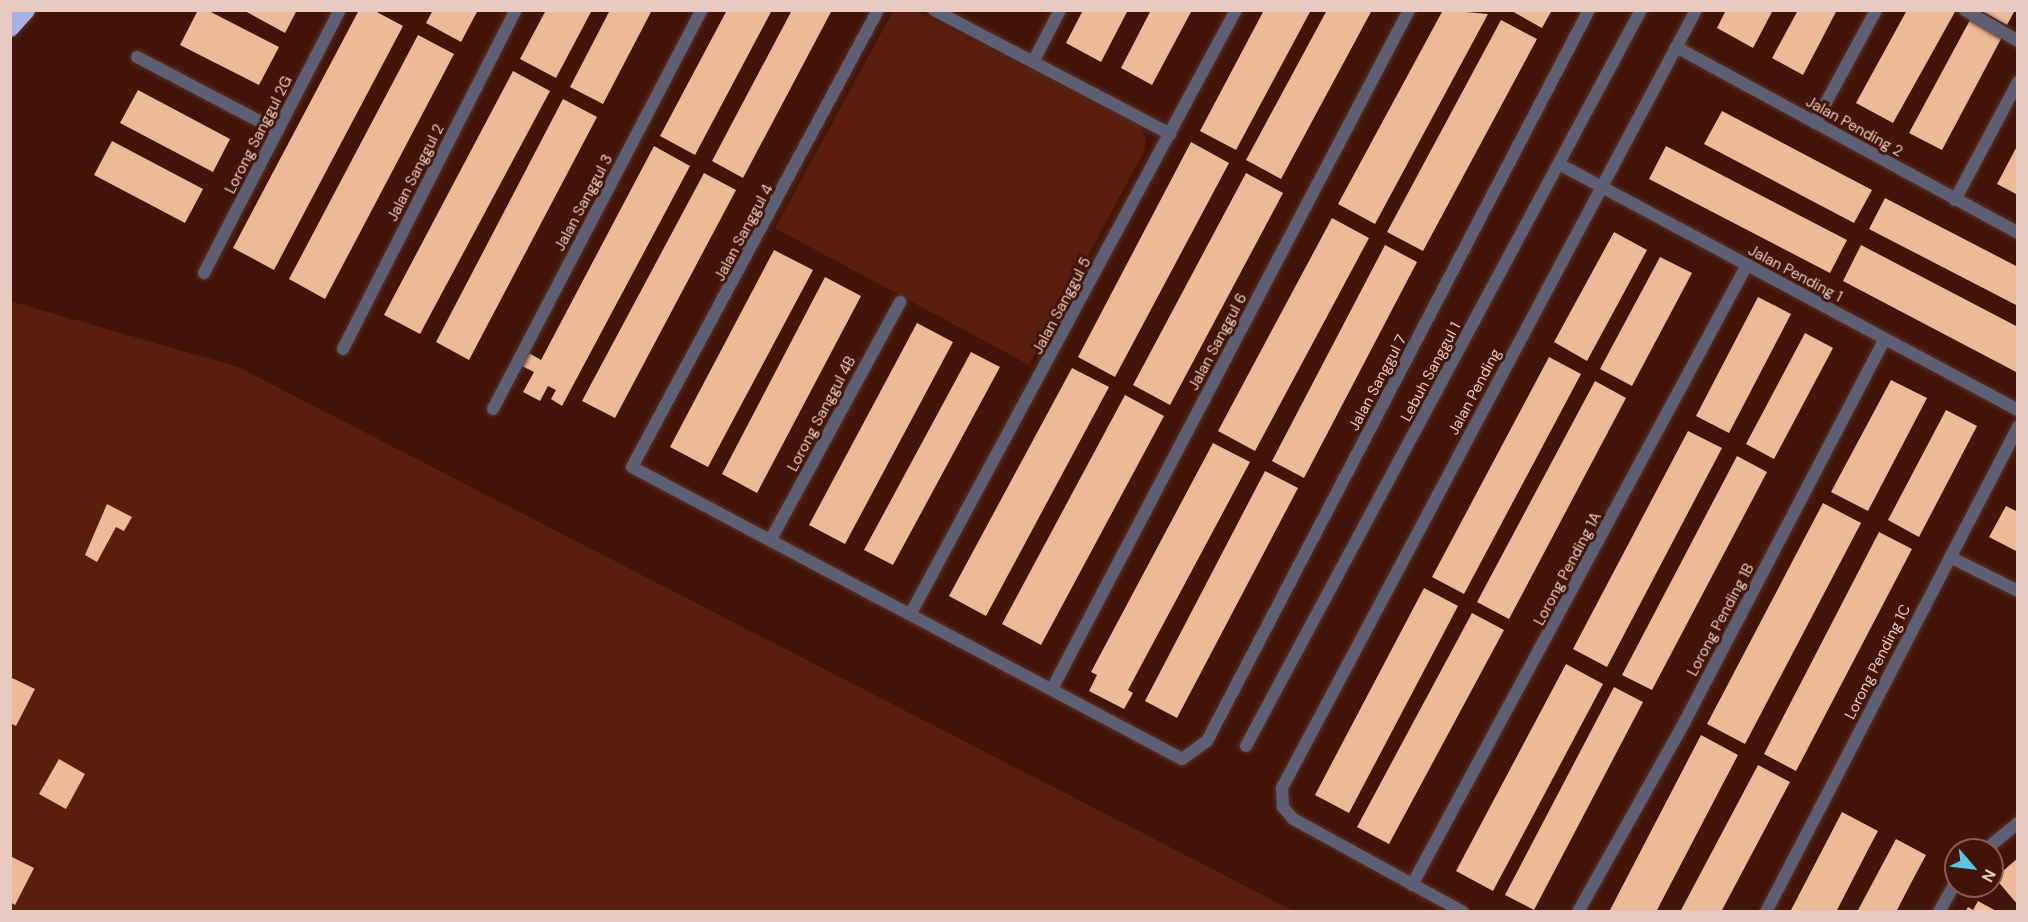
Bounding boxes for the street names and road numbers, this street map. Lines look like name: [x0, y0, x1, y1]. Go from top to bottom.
street label: Lorong Sanggul 2G: [222, 73, 296, 197]
street label: Jalan Pending 2: [1802, 93, 1906, 161]
street label: Jalan Sanggul 2: [384, 121, 448, 225]
street label: Jalan Sanggul 3: [551, 152, 617, 254]
street label: Jalan Sanggul 4: [711, 182, 777, 284]
street label: Jalan Pending 1: [1745, 242, 1845, 306]
street label: Jalan Sanggul 5: [1029, 255, 1095, 357]
street label: Jalan Sanggul 6: [1185, 290, 1251, 394]
street label: Lebuh Sanggul 1: [1397, 319, 1465, 425]
street label: Jalan Sanggul 7: [1345, 332, 1411, 434]
street label: Jalan Pending: [1445, 346, 1505, 438]
street label: Lorong Sanggul 4B: [784, 353, 860, 475]
street label: Lorong Pending 1A: [1531, 509, 1605, 629]
street label: Lorong Pending 1B: [1684, 561, 1758, 679]
street label: Lorong Pending 1C: [1841, 602, 1915, 722]

